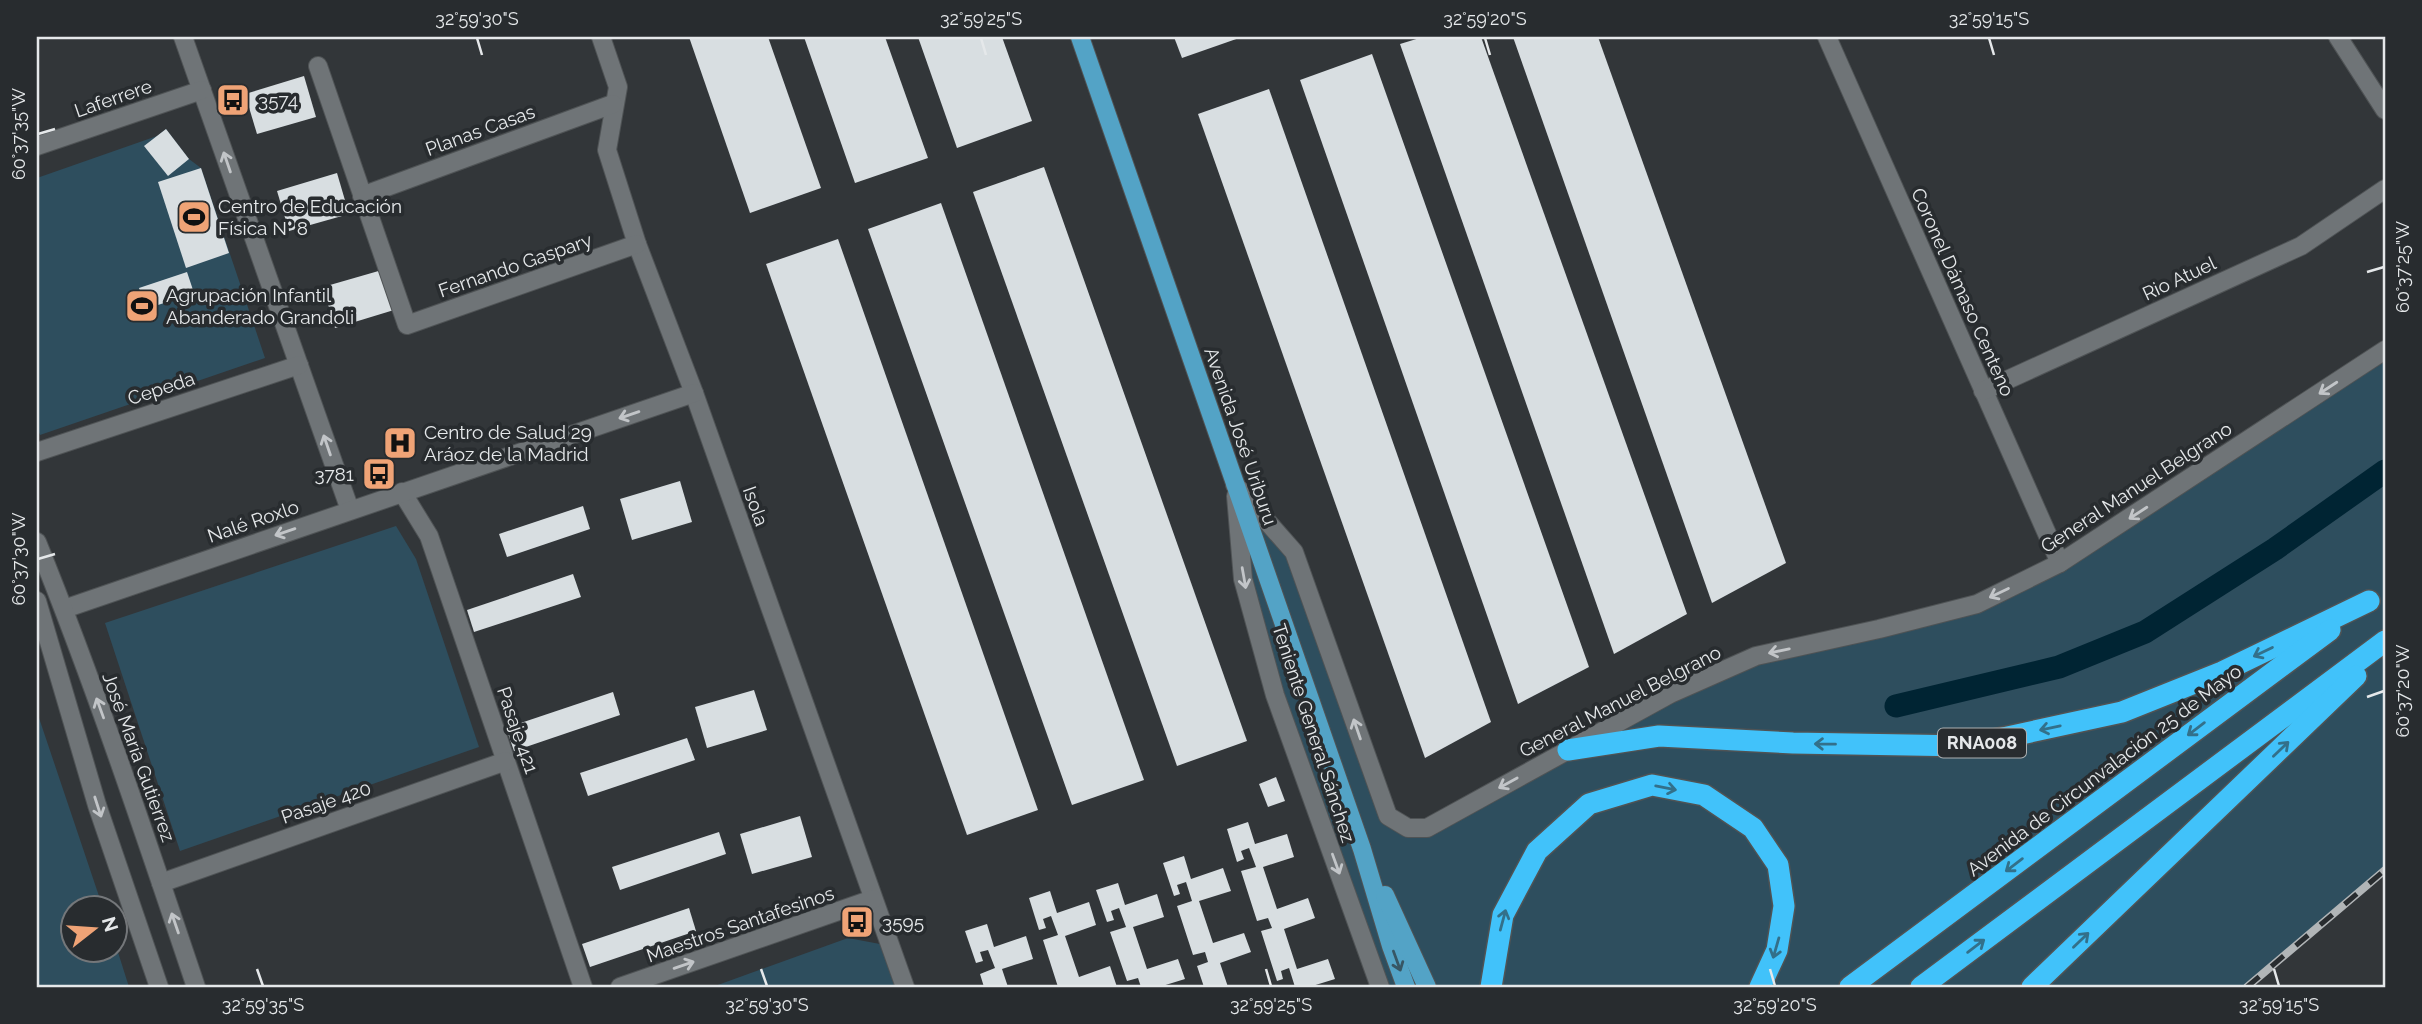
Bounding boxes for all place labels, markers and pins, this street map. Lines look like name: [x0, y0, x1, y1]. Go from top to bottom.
bus stop icon: 3574: [214, 81, 252, 119]
place label: 3574: [258, 89, 298, 111]
place label: Centro de Educación Física N° 8: [218, 195, 402, 239]
sports icon: Centro de Educación Física N° 8: [175, 198, 213, 236]
place label: Agrupación Infantil Abanderado Grandoli: [166, 284, 354, 328]
sports icon: Agrupación Infantil Abanderado Grandoli: [123, 287, 161, 325]
place label: Centro de Salud 29 Aráoz de la Madrid: [424, 421, 592, 465]
hospital icon: Centro de Salud 29 Aráoz de la Madrid: [381, 424, 419, 462]
bus stop icon: 3781: [360, 455, 398, 493]
place label: 3781: [314, 463, 354, 485]
bus stop icon: 3595: [838, 903, 876, 941]
place label: 3595: [882, 911, 924, 933]

